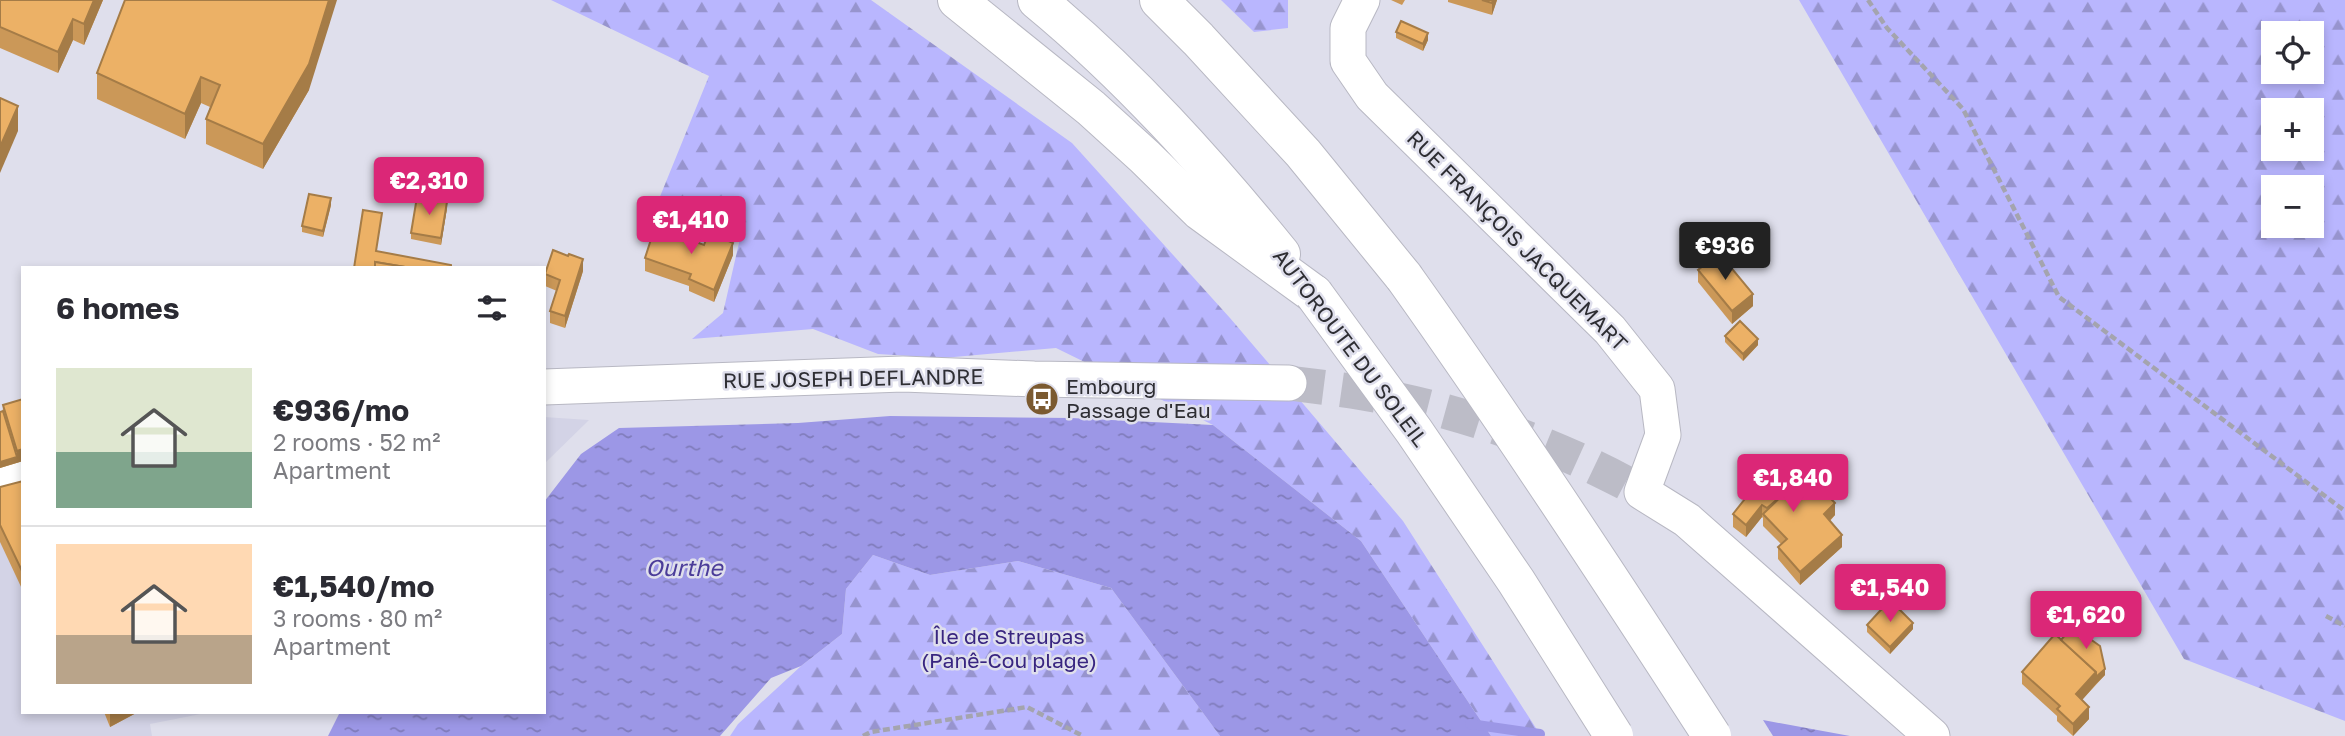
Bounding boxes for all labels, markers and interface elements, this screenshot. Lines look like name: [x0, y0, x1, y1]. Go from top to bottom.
map controls: [2261, 21, 2324, 238]
button: locate: [2261, 21, 2324, 84]
button: +: [2261, 98, 2324, 161]
street label: RUE FRANÇOIS JACQUEMART: [1402, 125, 1633, 356]
pin: €2,310: [372, 158, 486, 217]
text: €2,310: [390, 166, 468, 194]
button: −: [2261, 175, 2324, 238]
pin: €1,410: [634, 196, 748, 256]
text: €1,410: [653, 205, 729, 233]
pin: €936: [1684, 222, 1766, 282]
text: €936: [1695, 231, 1755, 259]
street label: AUTOROUTE DU SOLEIL: [1268, 243, 1434, 451]
icon: filters: [473, 289, 511, 327]
text: 6 homes: [56, 290, 179, 326]
street label: RUE JOSEPH DEFLANDRE: [723, 363, 983, 393]
place label: Embourg Passage d'Eau: [1066, 373, 1211, 423]
bus stop icon: Embourg Passage d'Eau: [1023, 380, 1061, 418]
text: €936/mo: [273, 392, 409, 428]
icon: home: [112, 396, 196, 480]
text: 2 rooms · 52 m²: [273, 428, 440, 456]
pin: €1,840: [1736, 454, 1850, 514]
text: Apartment: [273, 456, 391, 484]
text: €1,840: [1753, 463, 1833, 491]
water label: Ourthe: [645, 553, 724, 581]
pin: €1,540: [1833, 564, 1947, 624]
text: €1,540/mo: [273, 568, 434, 604]
icon: home: [112, 572, 196, 656]
text: €1,540: [1851, 573, 1929, 601]
pin: €1,620: [2029, 592, 2143, 651]
text: €1,620: [2046, 600, 2126, 628]
text: 3 rooms · 80 m²: [273, 604, 442, 632]
park label: Île de Streupas (Panê-Cou plage): [921, 623, 1097, 673]
text: Apartment: [273, 632, 391, 660]

